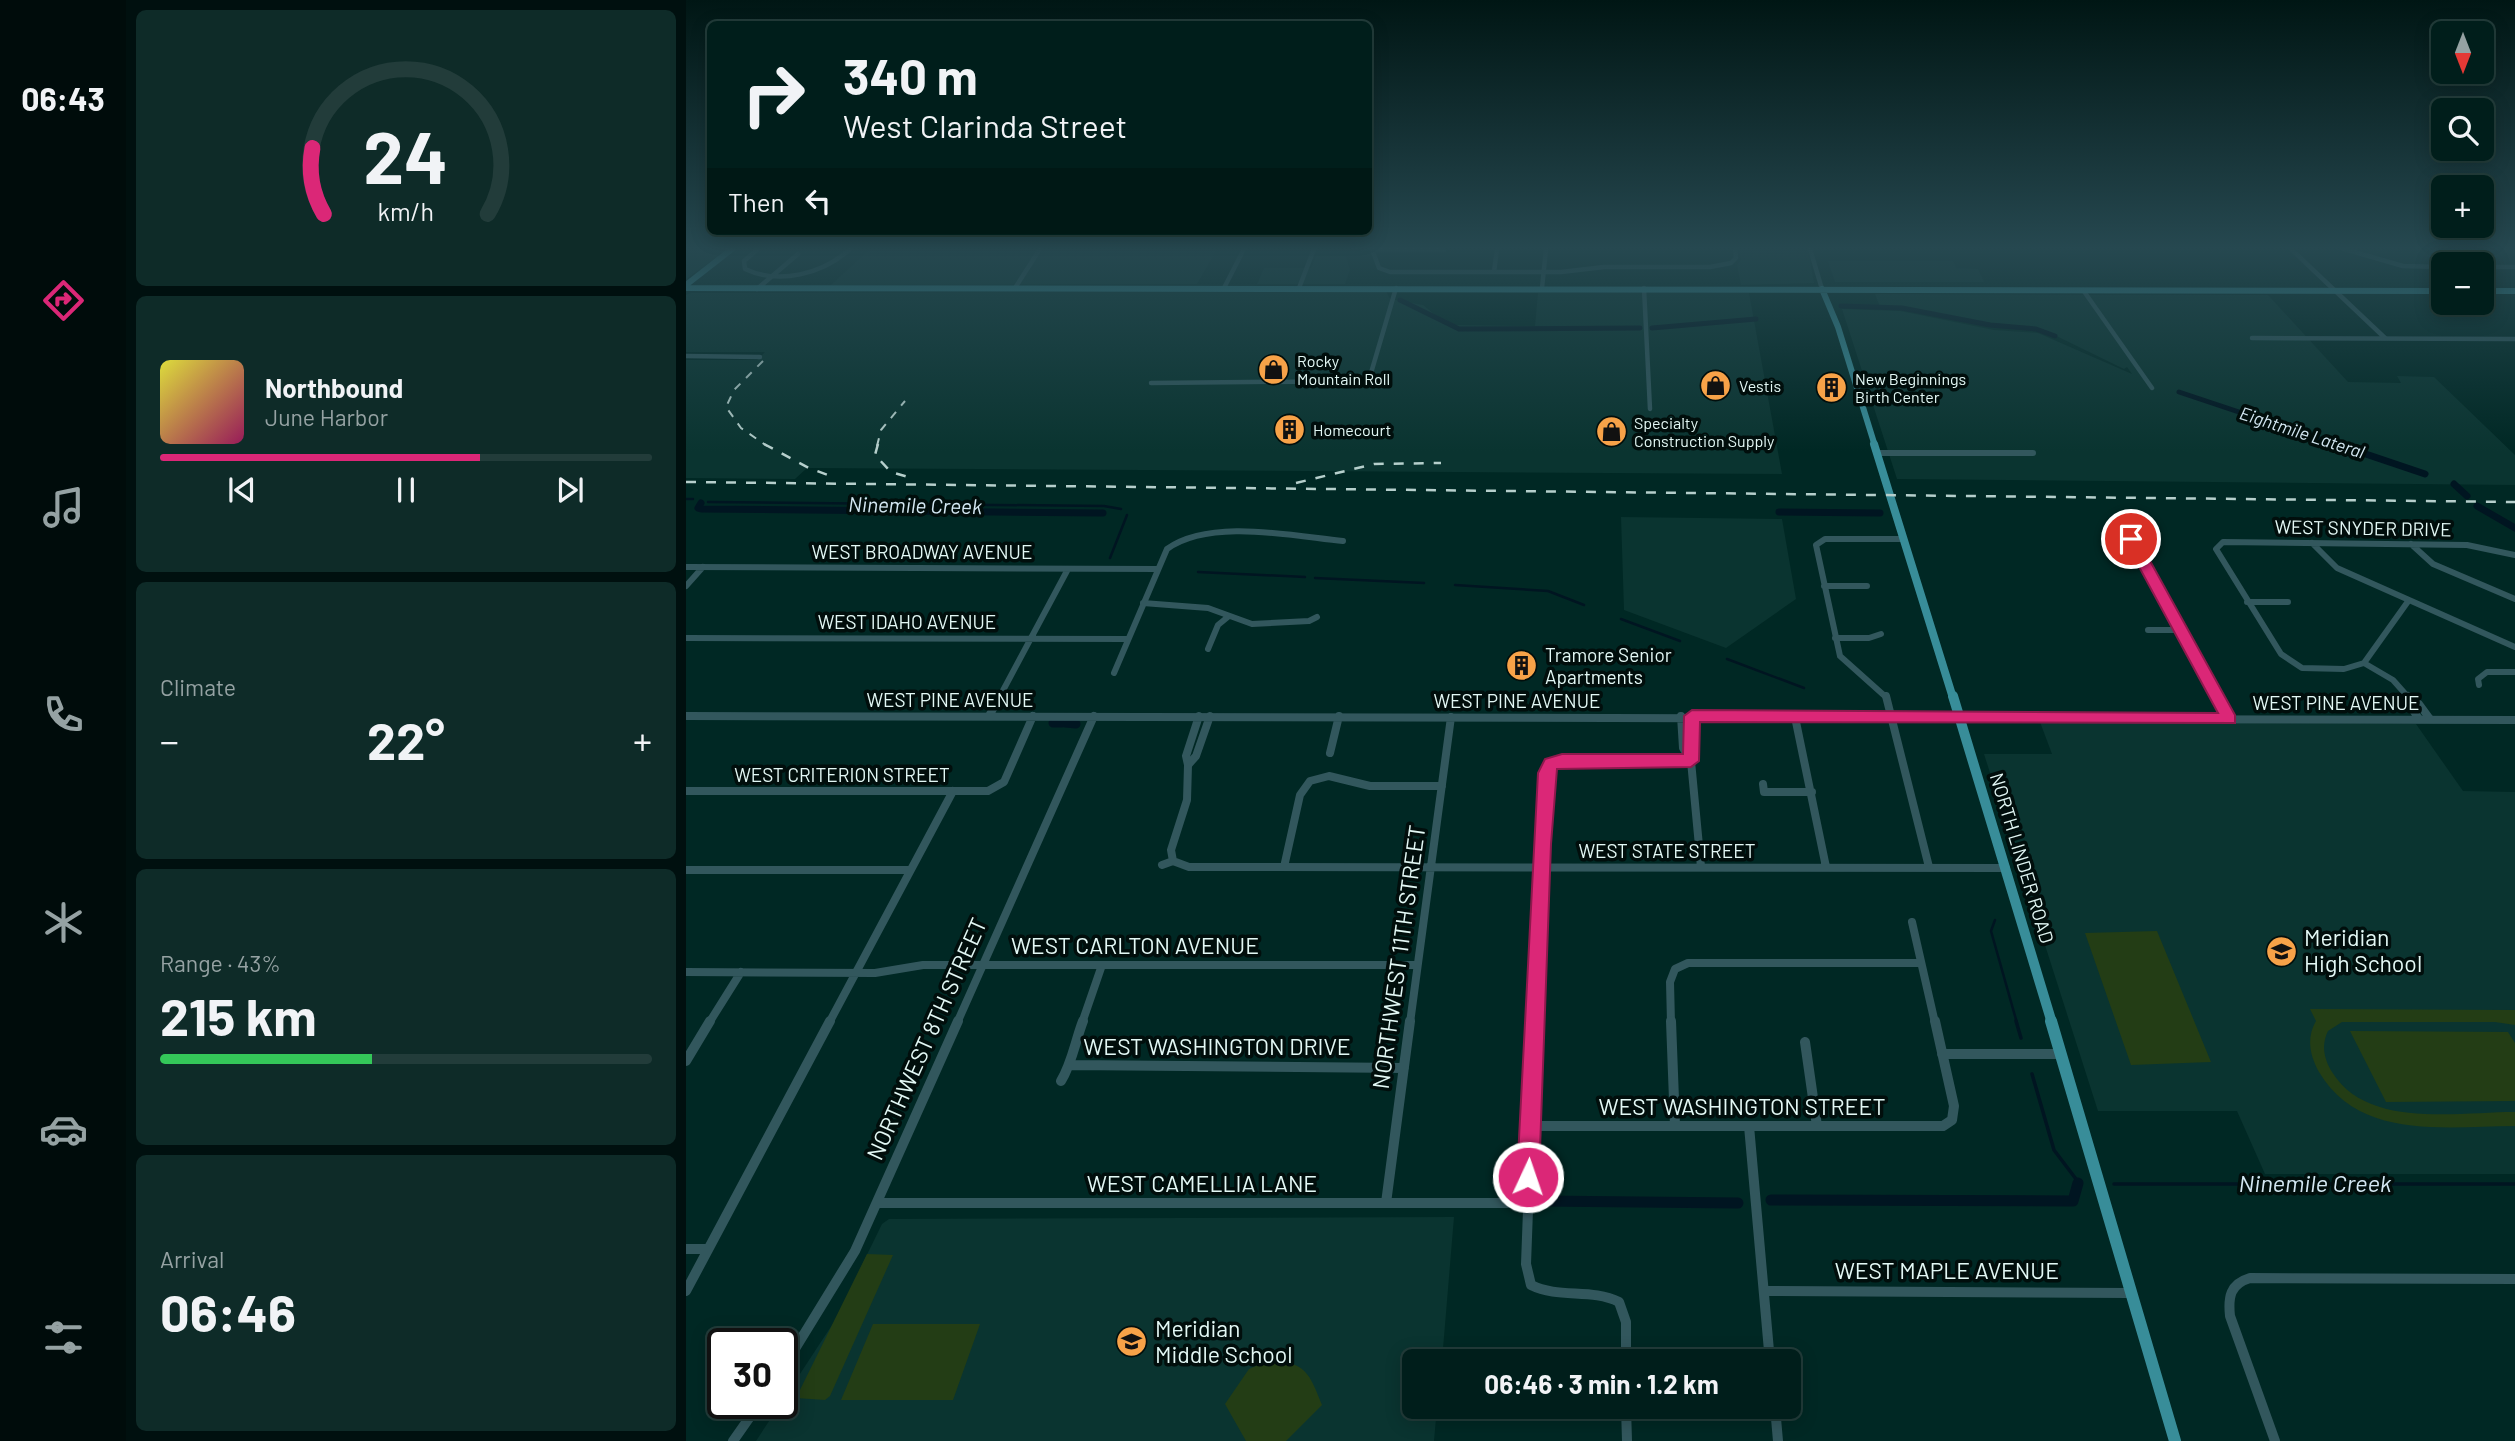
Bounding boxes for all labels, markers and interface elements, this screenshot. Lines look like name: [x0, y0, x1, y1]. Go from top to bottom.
north arrow: [2431, 21, 2494, 84]
map controls: [2431, 21, 2494, 315]
text: 340 m: [843, 46, 978, 105]
icon: right: [728, 49, 819, 140]
text: 06:43: [21, 79, 105, 117]
button: search: [2431, 98, 2494, 161]
text: West Clarinda Street: [843, 106, 1127, 144]
text: 24: [364, 111, 448, 199]
button: +: [2431, 175, 2494, 238]
icon: left: [799, 182, 837, 220]
text: Then: [728, 186, 785, 217]
text: km/h: [378, 196, 434, 226]
button: −: [2431, 252, 2494, 315]
icon: directions: [39, 276, 88, 325]
place label: Rocky Mountain Roll: [1297, 351, 1390, 388]
shop icon: Rocky Mountain Roll: [1257, 353, 1291, 387]
shop icon: Vestis: [1699, 369, 1733, 403]
place label: New Beginnings Birth Center: [1855, 369, 1966, 406]
building icon: New Beginnings Birth Center: [1815, 371, 1849, 405]
text: Northbound: [265, 372, 403, 403]
place label: Vestis: [1739, 376, 1781, 395]
water label: Eightmile Lateral: [2237, 401, 2368, 463]
text: June Harbor: [265, 403, 388, 431]
building icon: Homecourt: [1273, 413, 1307, 447]
place label: Specialty Construction Supply: [1634, 413, 1775, 450]
shop icon: Specialty Construction Supply: [1594, 415, 1628, 449]
place label: Homecourt: [1313, 420, 1391, 439]
icon: previous: [223, 471, 261, 509]
icon: pause: [387, 471, 425, 509]
icon: next: [551, 471, 589, 509]
icon: music: [39, 483, 88, 532]
water label: Ninemile Creek: [848, 491, 983, 518]
pin: [2101, 509, 2161, 569]
street label: WEST SNYDER DRIVE: [2274, 514, 2452, 541]
icon: arrive: [2112, 520, 2150, 558]
street label: WEST BROADWAY AVENUE: [812, 540, 1032, 563]
street label: WEST IDAHO AVENUE: [818, 610, 996, 633]
place label: Tramore Senior Apartments: [1545, 643, 1672, 688]
building icon: Tramore Senior Apartments: [1505, 649, 1539, 683]
text: Climate: [160, 673, 236, 701]
street label: WEST PINE AVENUE: [867, 688, 1033, 711]
street label: WEST PINE AVENUE: [1434, 689, 1600, 712]
icon: phone: [39, 690, 88, 739]
street label: WEST PINE AVENUE: [2253, 691, 2419, 714]
text: 22°: [367, 708, 445, 770]
text: −: [160, 717, 179, 763]
text: +: [633, 717, 652, 763]
street label: WEST CRITERION STREET: [734, 763, 950, 786]
street label: NORTH LINDER ROAD: [1986, 770, 2059, 946]
street label: NORTHWEST 11TH STREET: [1366, 823, 1430, 1091]
street label: WEST STATE STREET: [1578, 839, 1756, 862]
icon: climate: [39, 898, 88, 947]
street label: NORTHWEST 8TH STREET: [860, 913, 992, 1164]
place label: Meridian High School: [2304, 923, 2422, 977]
street label: WEST CARLTON AVENUE: [1011, 931, 1259, 959]
school or university icon: Meridian High School: [2264, 934, 2298, 968]
text: Range · 43%: [160, 949, 281, 977]
text: 215 km: [160, 984, 317, 1046]
street label: WEST WASHINGTON DRIVE: [1083, 1032, 1351, 1060]
street label: WEST WASHINGTON STREET: [1599, 1092, 1885, 1120]
icon: car: [39, 1105, 88, 1154]
position arrow: [1491, 1140, 1565, 1214]
water label: Ninemile Creek: [2238, 1168, 2392, 1197]
street label: WEST CAMELLIA LANE: [1087, 1169, 1317, 1197]
text: Arrival: [160, 1245, 224, 1273]
street label: WEST MAPLE AVENUE: [1835, 1256, 2059, 1284]
text: 06:46: [160, 1280, 296, 1342]
icon: filters: [39, 1313, 88, 1362]
place label: Meridian Middle School: [1155, 1314, 1293, 1368]
school or university icon: Meridian Middle School: [1115, 1325, 1149, 1359]
speed limit sign: 30: [707, 1328, 798, 1419]
text: 06:46 · 3 min · 1.2 km: [1484, 1368, 1719, 1399]

